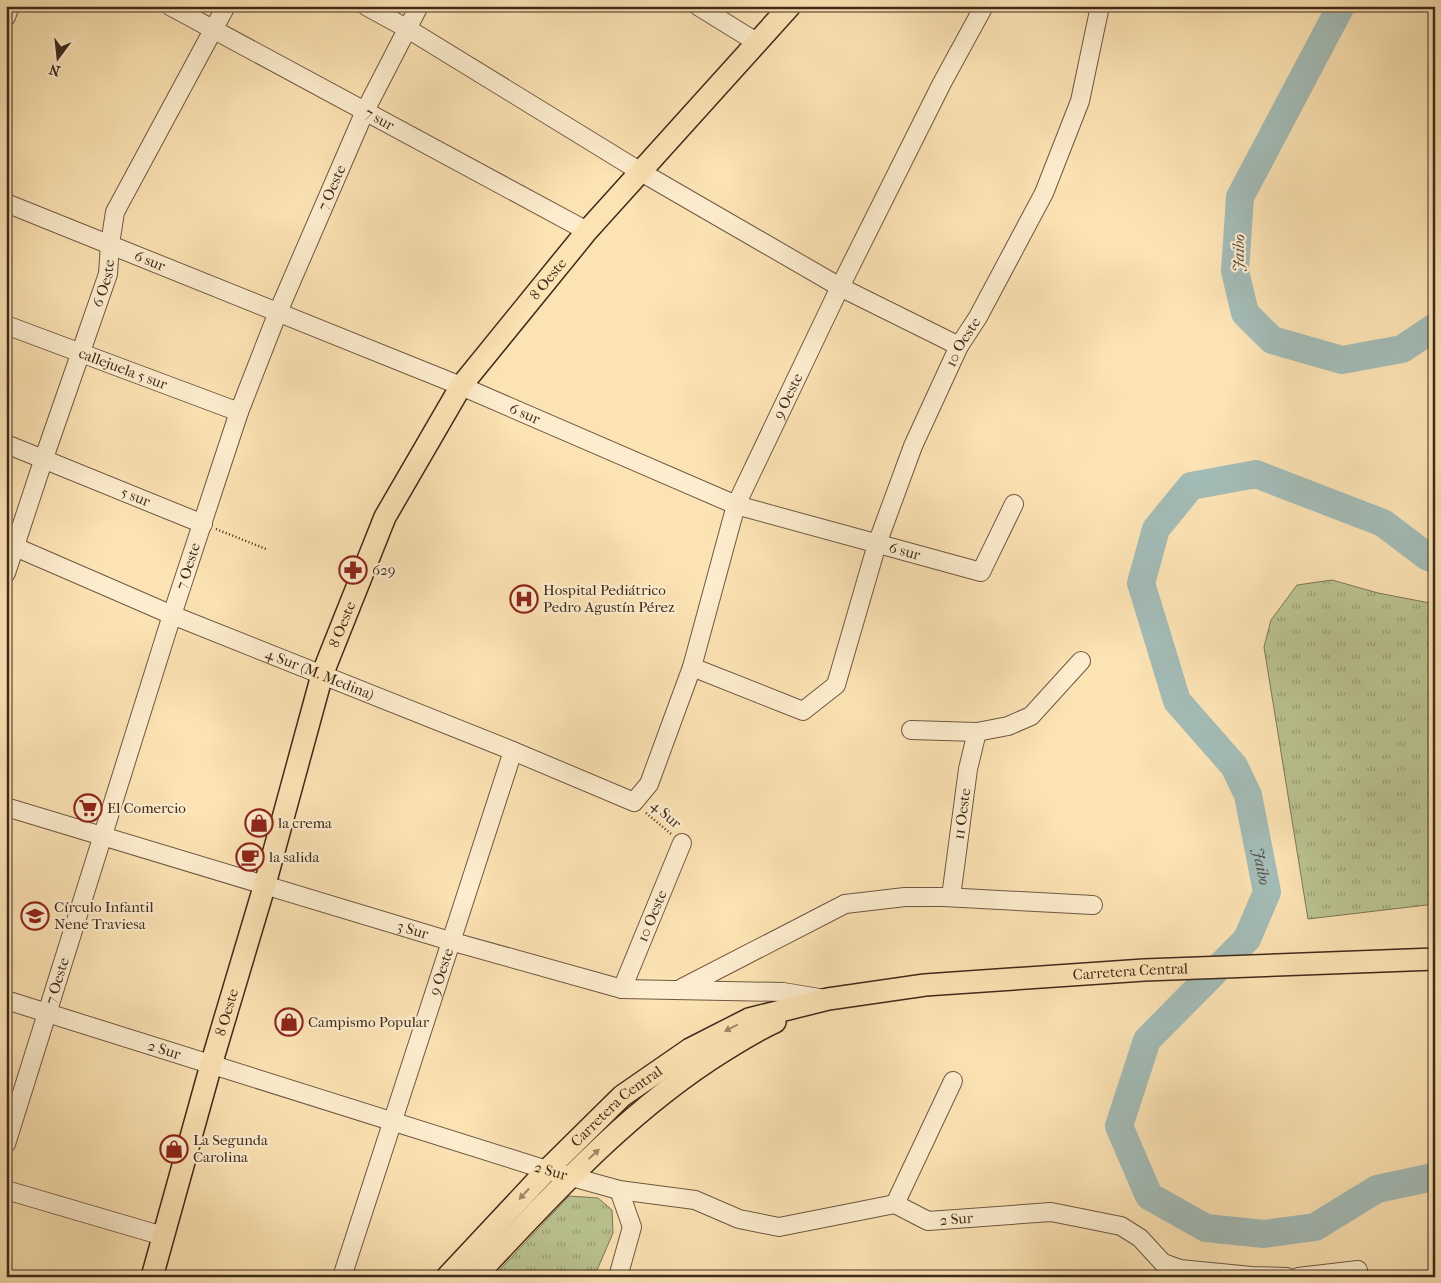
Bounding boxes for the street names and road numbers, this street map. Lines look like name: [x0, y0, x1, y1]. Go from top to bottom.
street label: 7 sur: [362, 104, 398, 135]
street label: 7 Oeste: [314, 162, 350, 213]
street label: 6 sur: [132, 247, 168, 275]
street label: 8 Oeste: [526, 254, 571, 303]
street label: 6 Oeste: [88, 258, 118, 309]
street label: 10 Oeste: [942, 313, 985, 370]
street label: callejuela 5 sur: [76, 344, 171, 394]
street label: 9 Oeste: [769, 370, 807, 422]
street label: 6 sur: [507, 399, 544, 428]
street label: 5 sur: [118, 483, 154, 511]
street label: 6 sur: [887, 538, 923, 564]
street label: 7 Oeste: [172, 540, 204, 592]
street label: 8 Oeste: [325, 598, 360, 650]
street label: 4 Sur (M. Medina): [263, 644, 377, 704]
street label: 11 Oeste: [950, 786, 974, 840]
street label: 4 Sur: [647, 796, 685, 833]
street label: 10 Oeste: [633, 887, 671, 945]
street label: 3 Sur: [395, 917, 431, 943]
street label: 9 Oeste: [425, 945, 458, 998]
street label: 7 Oeste: [41, 955, 73, 1006]
street label: Carretera Central: [1072, 959, 1188, 984]
street label: 8 Oeste: [211, 986, 242, 1038]
street label: 2 Sur: [146, 1036, 184, 1064]
street label: Carretera Central: [567, 1062, 666, 1151]
street label: 2 Sur: [532, 1158, 570, 1184]
street label: 2 Sur: [939, 1209, 974, 1229]

